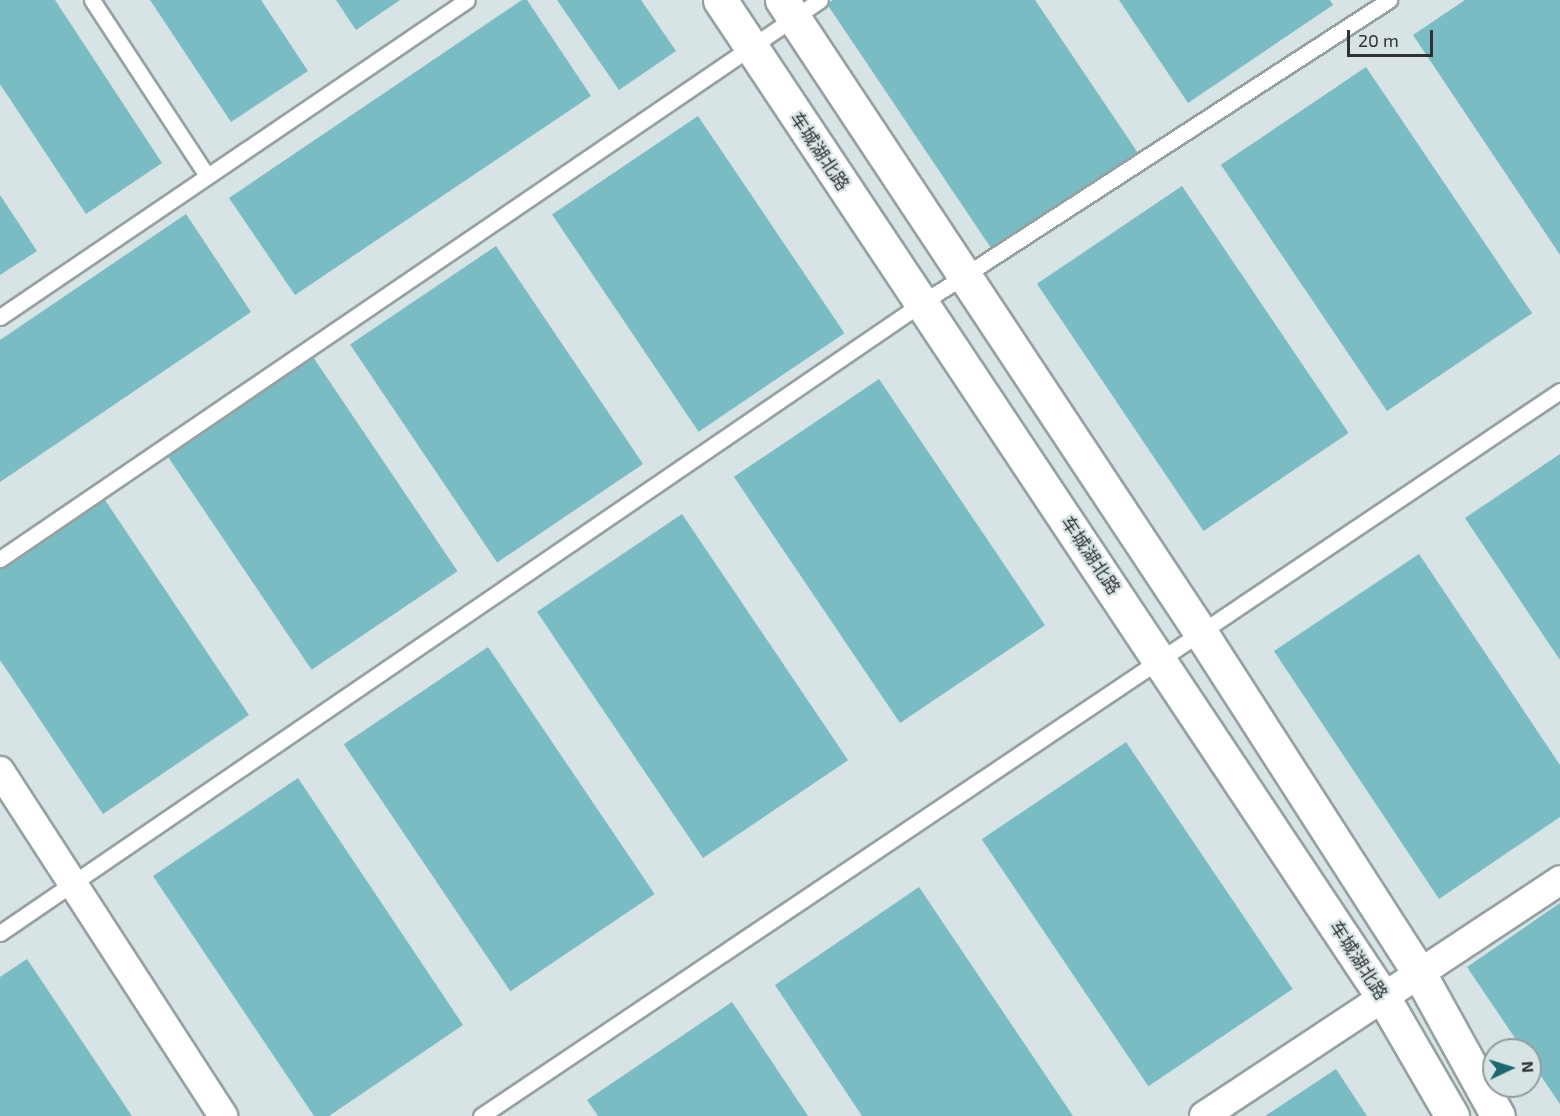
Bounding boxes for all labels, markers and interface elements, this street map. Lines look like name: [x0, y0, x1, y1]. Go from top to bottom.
scale bar: [1350, 18, 1436, 56]
text: 20 m: [1358, 29, 1399, 51]
street label: 车城湖北路: [786, 108, 854, 194]
street label: 车城湖北路: [1057, 512, 1125, 598]
street label: 车城湖北路: [1325, 916, 1393, 1004]
north arrow: [1482, 1038, 1542, 1098]
text: N: [1519, 1060, 1538, 1073]

